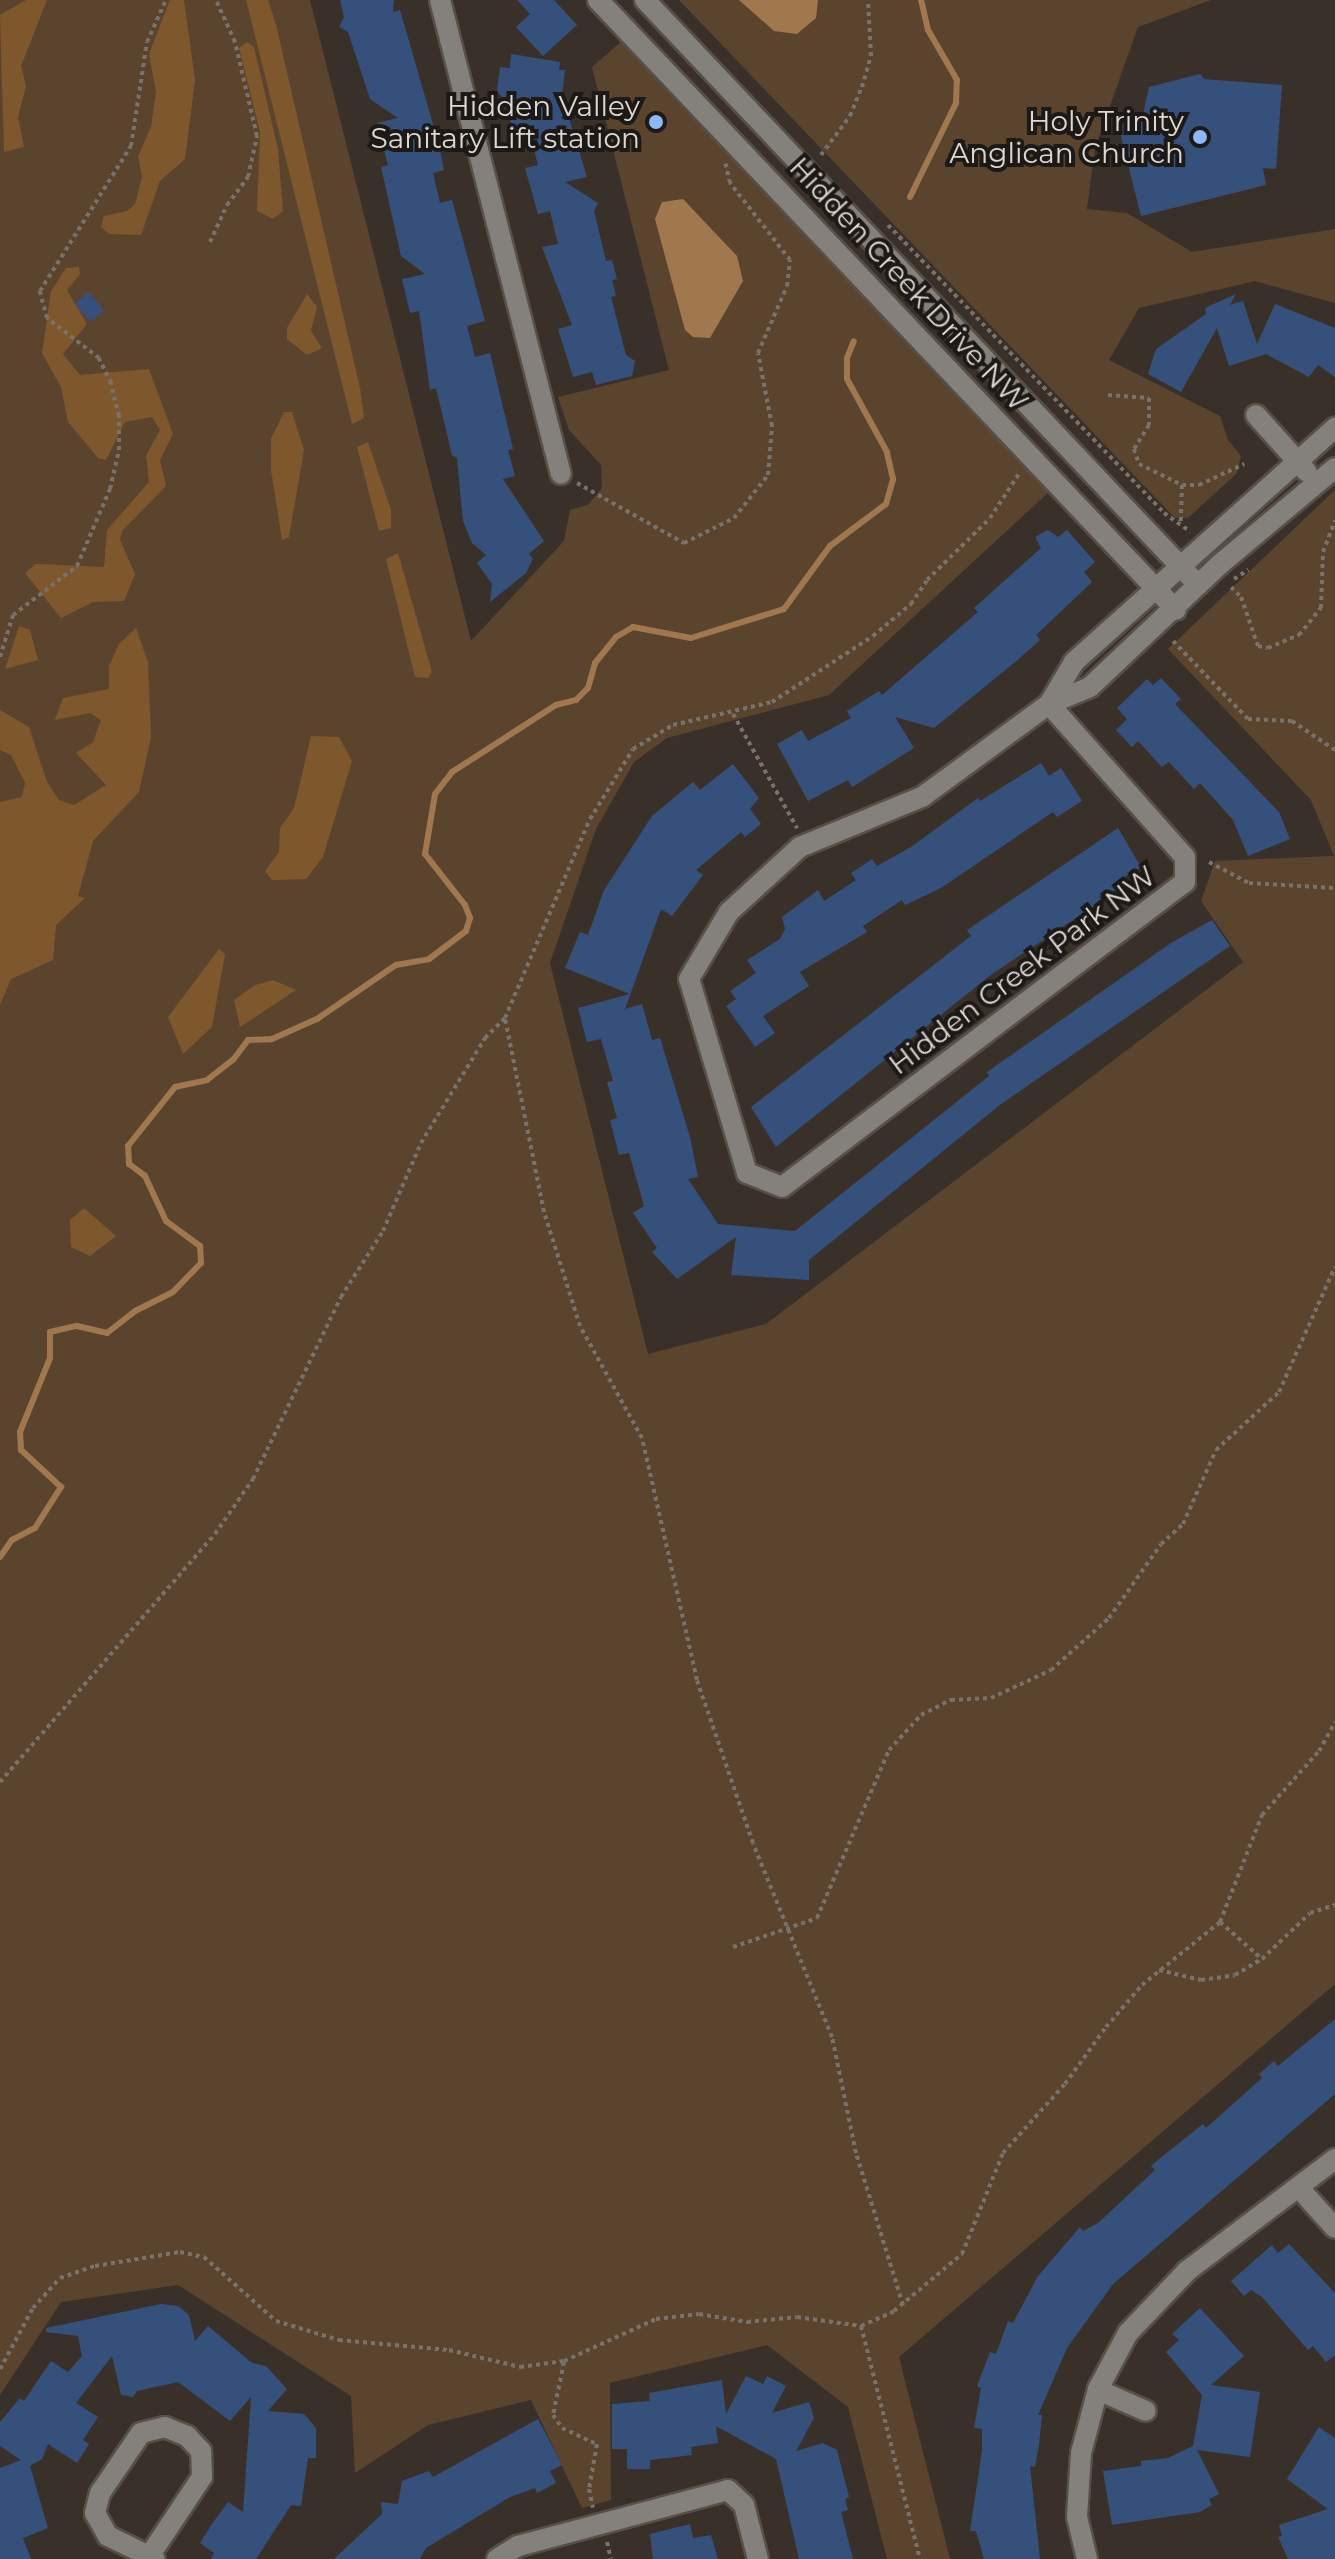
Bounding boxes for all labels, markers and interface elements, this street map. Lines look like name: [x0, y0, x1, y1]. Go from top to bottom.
place label: Hidden Valley Sanitary Lift station: [371, 89, 640, 155]
place label: Holy Trinity Anglican Church: [949, 104, 1184, 170]
marker: Hidden Valley Sanitary Lift station: [647, 113, 665, 131]
marker: Holy Trinity Anglican Church: [1191, 128, 1209, 146]
street label: Hidden Creek Drive NW: [783, 150, 1035, 418]
street label: Hidden Creek Park NW: [882, 859, 1162, 1081]

